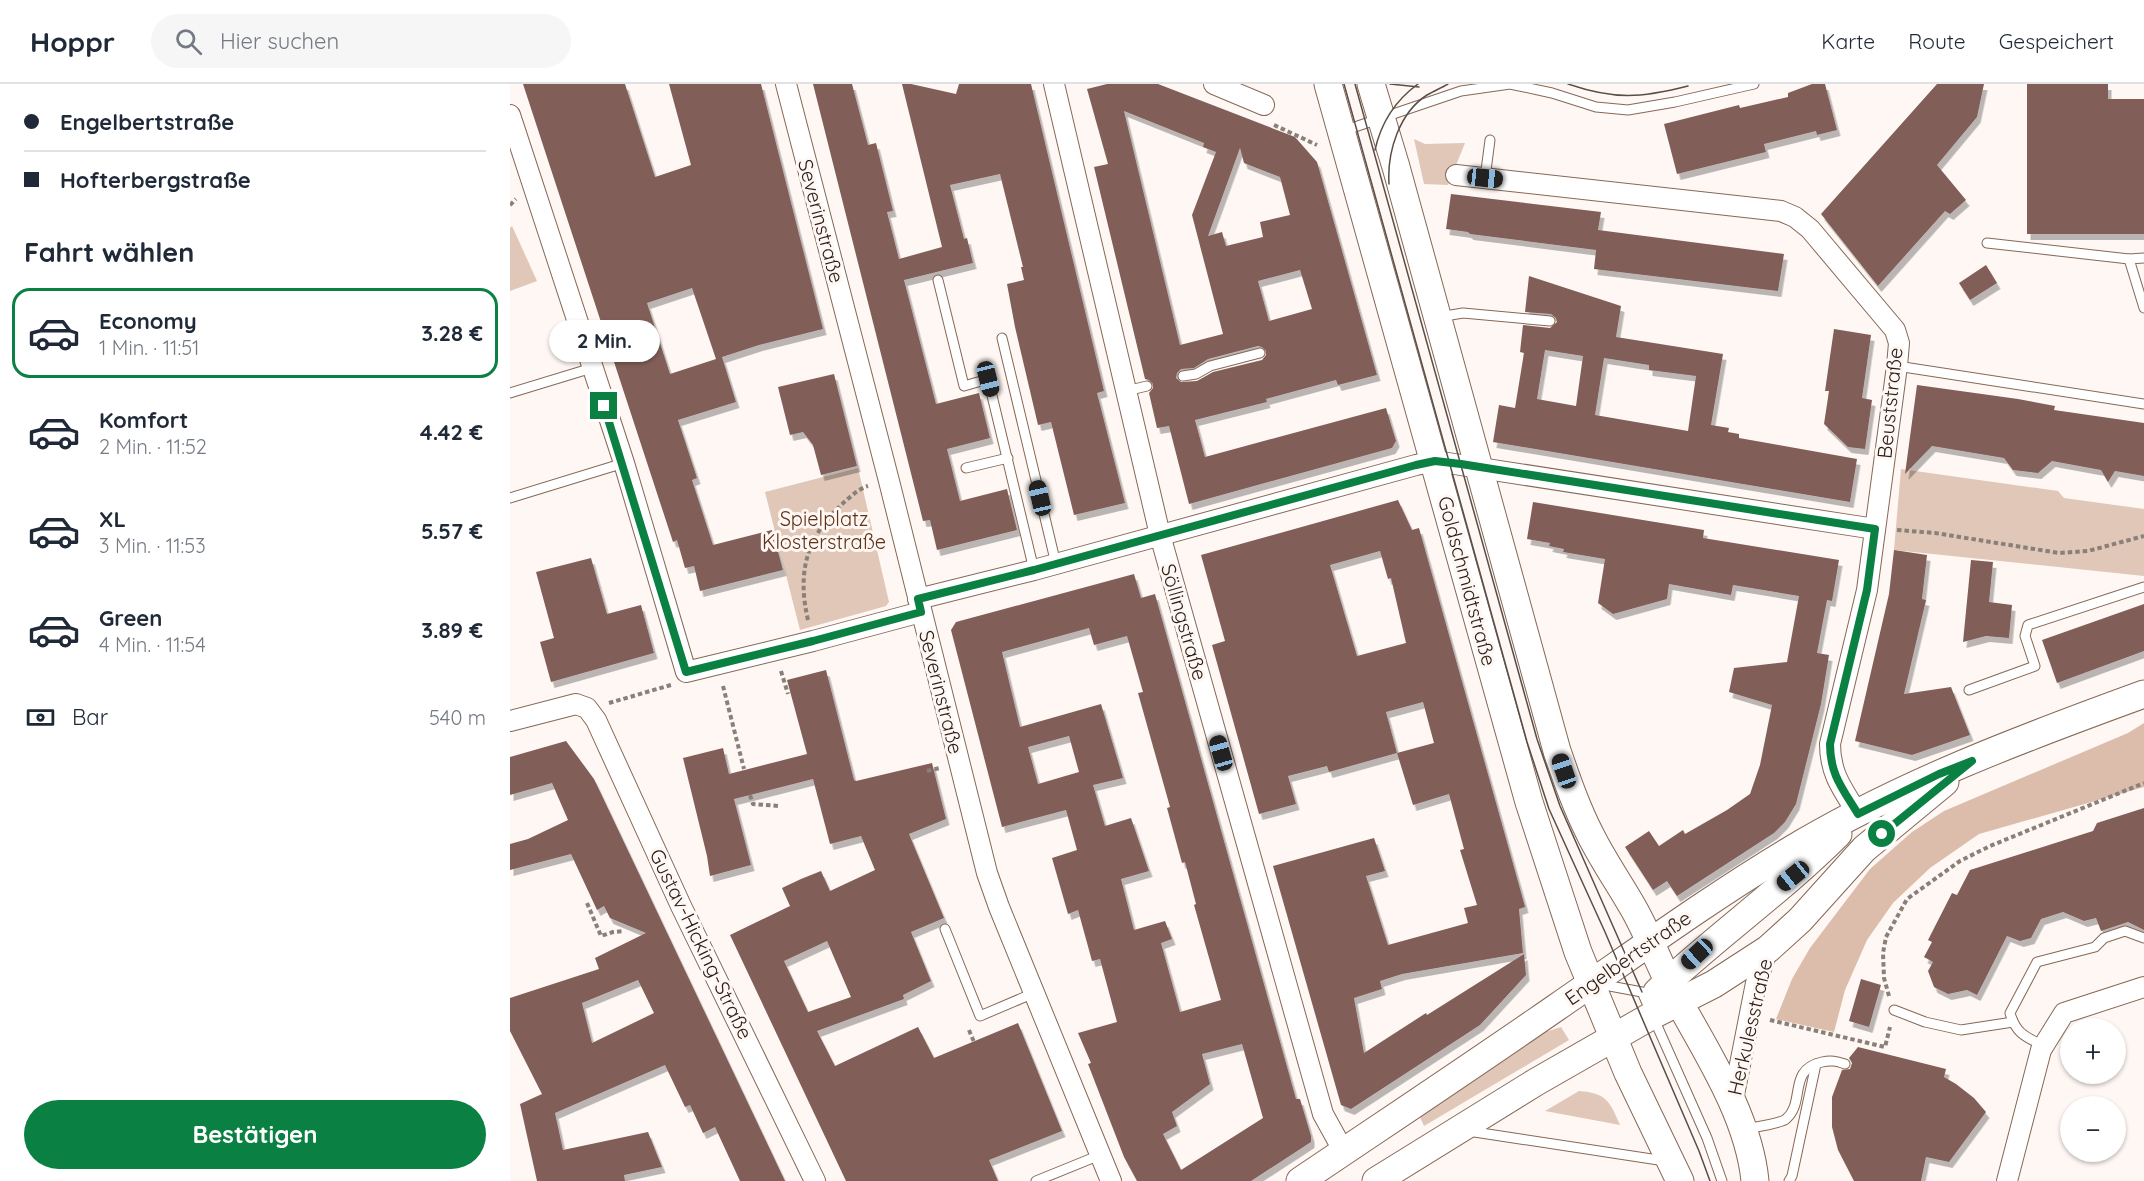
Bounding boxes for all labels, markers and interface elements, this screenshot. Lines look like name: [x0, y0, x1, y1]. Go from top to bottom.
search box: [151, 14, 571, 68]
text: Hoppr: [30, 24, 115, 59]
icon: search: [172, 25, 205, 58]
text: Hier suchen: [220, 27, 339, 55]
text: Karte: [1821, 28, 1875, 54]
text: Route: [1908, 28, 1966, 54]
text: Gespeichert: [1999, 28, 2114, 54]
text: Engelbertstraße: [60, 108, 234, 136]
street label: Severinstraße: [793, 156, 850, 285]
text: Hofterbergstraße: [60, 166, 251, 194]
car: [1466, 167, 1504, 189]
text: Fahrt wählen: [24, 235, 194, 269]
icon: car: [27, 306, 81, 360]
text: Economy: [99, 307, 197, 335]
text: 3.28 €: [421, 319, 483, 347]
callout: 2 Min.: [548, 319, 660, 361]
text: 2 Min.: [577, 328, 632, 353]
text: 1 Min. · 11:51: [99, 335, 200, 360]
street label: Beuststraße: [1871, 346, 1908, 460]
car: [975, 359, 1001, 399]
route end: [590, 392, 617, 419]
icon: car: [27, 405, 81, 459]
text: Komfort: [99, 406, 188, 434]
text: 4.42 €: [420, 418, 483, 446]
text: 2 Min. · 11:52: [99, 434, 207, 459]
car: [1027, 478, 1053, 518]
street label: Goldschmidtstraße: [1433, 493, 1502, 668]
icon: car: [27, 504, 81, 558]
text: XL: [99, 505, 126, 533]
park label: Spielplatz Klosterstraße: [762, 506, 886, 554]
text: 5.57 €: [421, 517, 483, 545]
text: 3 Min. · 11:53: [99, 533, 206, 558]
street label: Söllingstraße: [1156, 561, 1213, 683]
icon: car: [27, 603, 81, 657]
text: Green: [99, 604, 162, 632]
text: 3.89 €: [421, 616, 483, 644]
street label: Severinstraße: [914, 627, 969, 756]
text: 4 Min. · 11:54: [99, 632, 206, 657]
icon: cash: [24, 701, 57, 734]
text: Bar: [72, 703, 108, 731]
text: 540 m: [429, 705, 486, 730]
car: [1207, 733, 1235, 773]
car: [1550, 751, 1578, 791]
route start: [1868, 820, 1895, 847]
street label: Gustav-Hicking-Straße: [644, 845, 758, 1043]
car: [1773, 858, 1813, 894]
street label: Engelbertstraße: [1560, 905, 1696, 1010]
car: [1678, 935, 1716, 973]
street label: Herkulesstraße: [1722, 956, 1777, 1098]
map controls: [2060, 1018, 2126, 1162]
button: +: [2060, 1018, 2126, 1084]
button: −: [2060, 1096, 2126, 1162]
button: Bestätigen: [24, 1100, 486, 1169]

